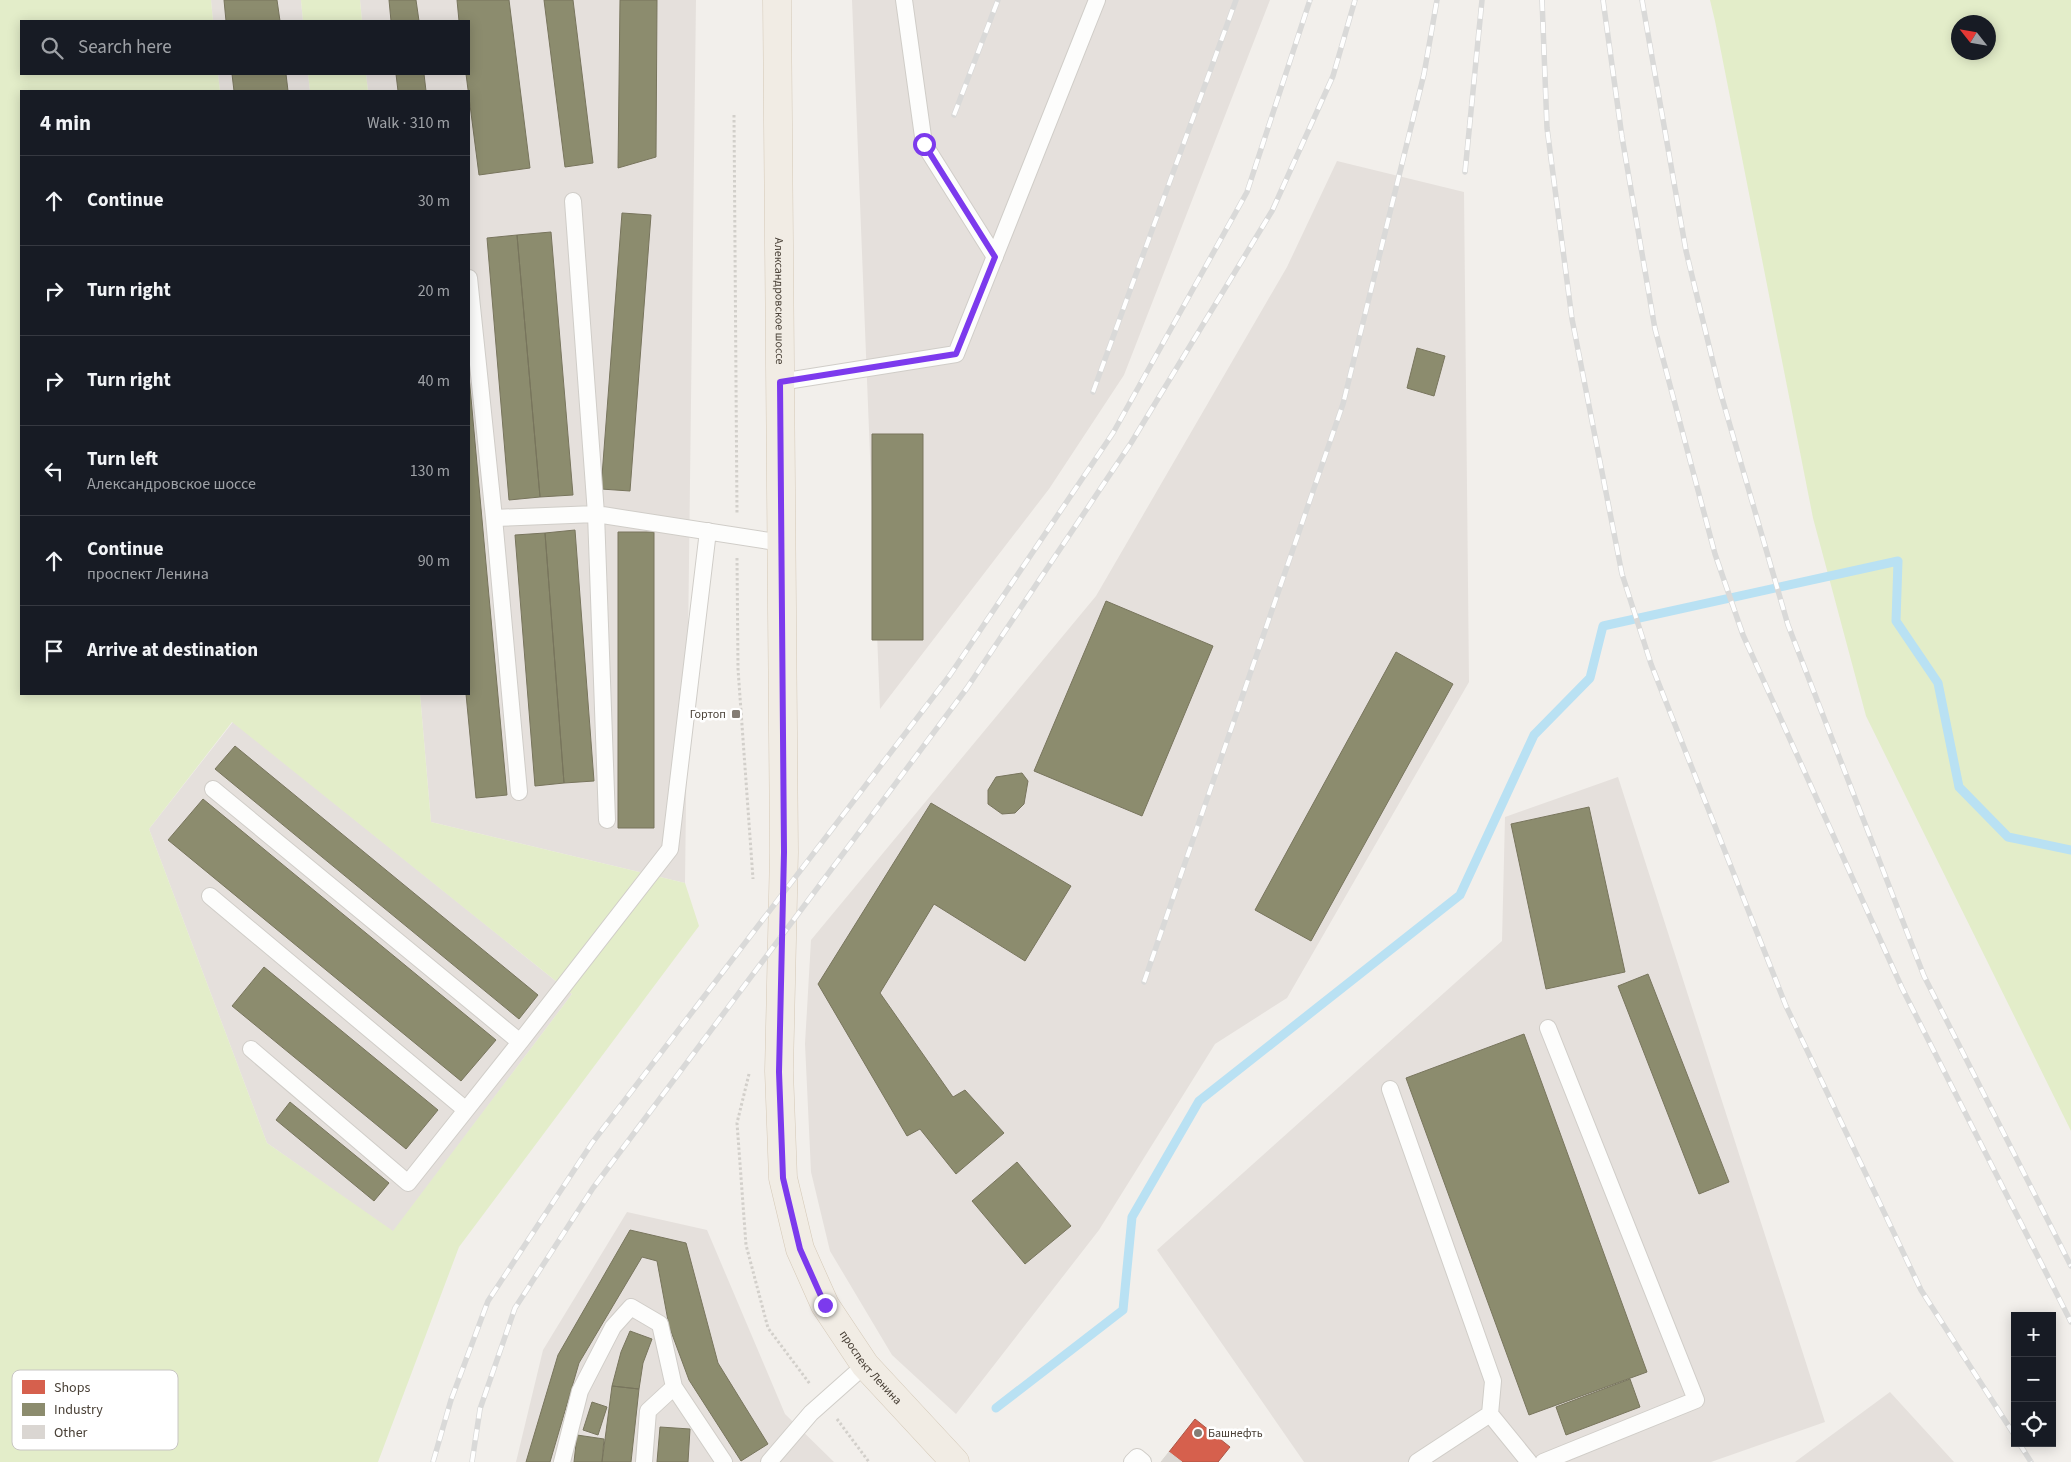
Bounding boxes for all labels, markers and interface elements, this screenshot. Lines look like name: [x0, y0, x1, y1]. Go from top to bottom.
north arrow: [1951, 15, 1996, 60]
search box: [20, 20, 470, 75]
icon: search: [38, 34, 66, 62]
text: Search here: [78, 34, 172, 61]
text: 4 min: [40, 108, 91, 138]
text: Walk · 310 m: [367, 112, 450, 134]
route start: [913, 133, 936, 156]
icon: ahead: [40, 187, 68, 215]
text: Continue: [87, 187, 164, 214]
text: 30 m: [418, 190, 450, 212]
street label: Александровское шоссе: [770, 238, 788, 365]
icon: right: [40, 277, 68, 305]
text: Turn right: [87, 277, 171, 304]
text: 20 m: [418, 280, 450, 302]
icon: right: [40, 367, 68, 395]
text: Turn right: [87, 367, 171, 394]
text: 40 m: [418, 370, 450, 392]
text: Turn left: [87, 446, 158, 473]
icon: left: [40, 457, 68, 485]
text: 130 m: [410, 460, 450, 482]
text: Александровское шоссе: [87, 473, 256, 495]
text: Continue: [87, 536, 164, 563]
icon: ahead: [40, 547, 68, 575]
text: 90 m: [418, 550, 450, 572]
text: проспект Ленина: [87, 563, 209, 585]
icon: arrive: [40, 637, 68, 665]
text: Arrive at destination: [87, 637, 258, 664]
place label: Гортоп: [690, 706, 726, 723]
marker: Гортоп: [730, 708, 742, 720]
route end: [814, 1294, 837, 1317]
map controls: [2011, 1312, 2056, 1447]
button: +: [2011, 1312, 2056, 1357]
street label: проспект Ленина: [836, 1327, 906, 1408]
button: −: [2011, 1357, 2056, 1402]
legend: [12, 1370, 178, 1450]
text: Shops: [54, 1378, 90, 1398]
text: Industry: [54, 1400, 103, 1420]
button: locate: [2011, 1402, 2056, 1447]
text: Other: [54, 1423, 88, 1443]
place label: Башнефть: [1208, 1425, 1263, 1442]
marker: Башнефть: [1192, 1427, 1204, 1439]

